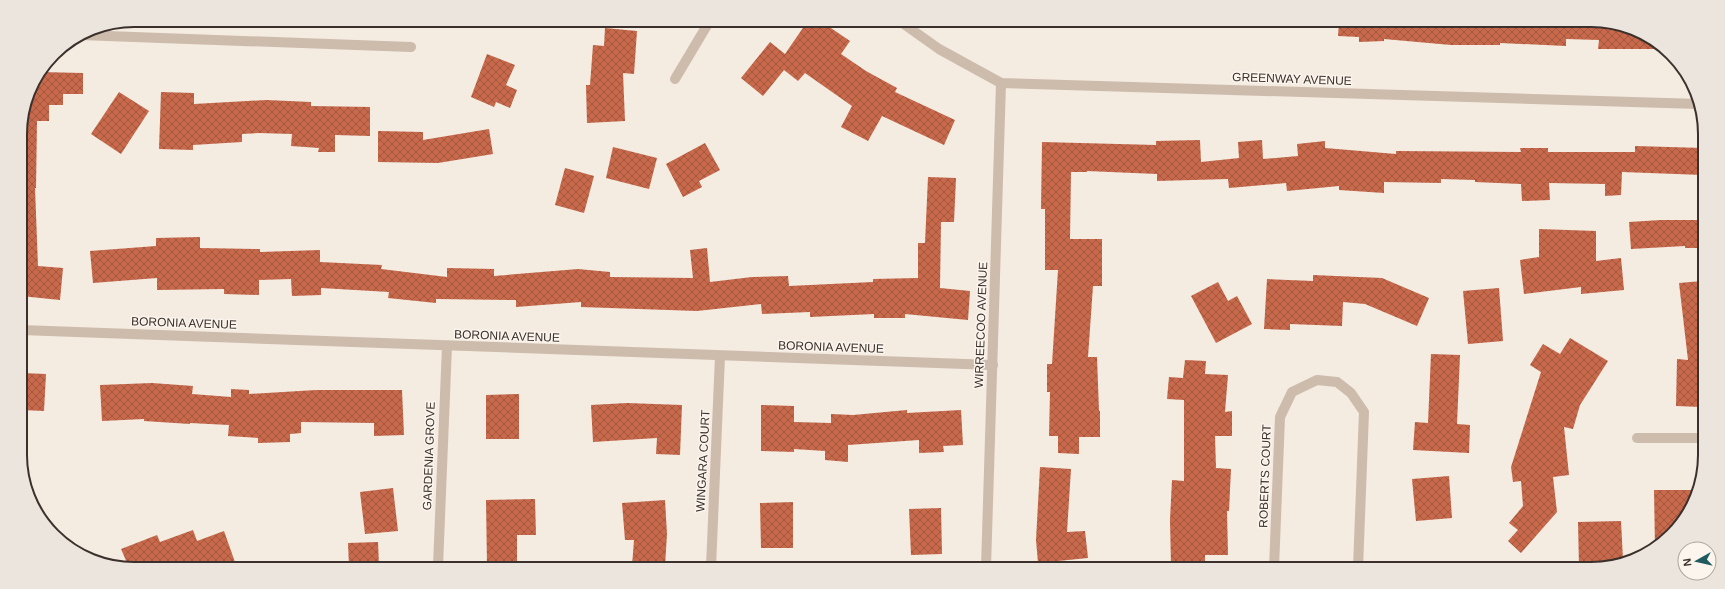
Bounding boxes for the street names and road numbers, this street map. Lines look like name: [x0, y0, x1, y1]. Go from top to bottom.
street label: GREENWAY AVENUE: [1232, 70, 1352, 88]
street label: WIRREECOO AVENUE: [972, 262, 990, 388]
street label: BORONIA AVENUE: [131, 314, 237, 332]
street label: BORONIA AVENUE: [454, 327, 560, 345]
street label: BORONIA AVENUE: [778, 338, 884, 356]
street label: GARDENIA GROVE: [420, 401, 438, 511]
street label: WINGARA COURT: [693, 409, 713, 513]
street label: ROBERTS COURT: [1256, 423, 1274, 528]

